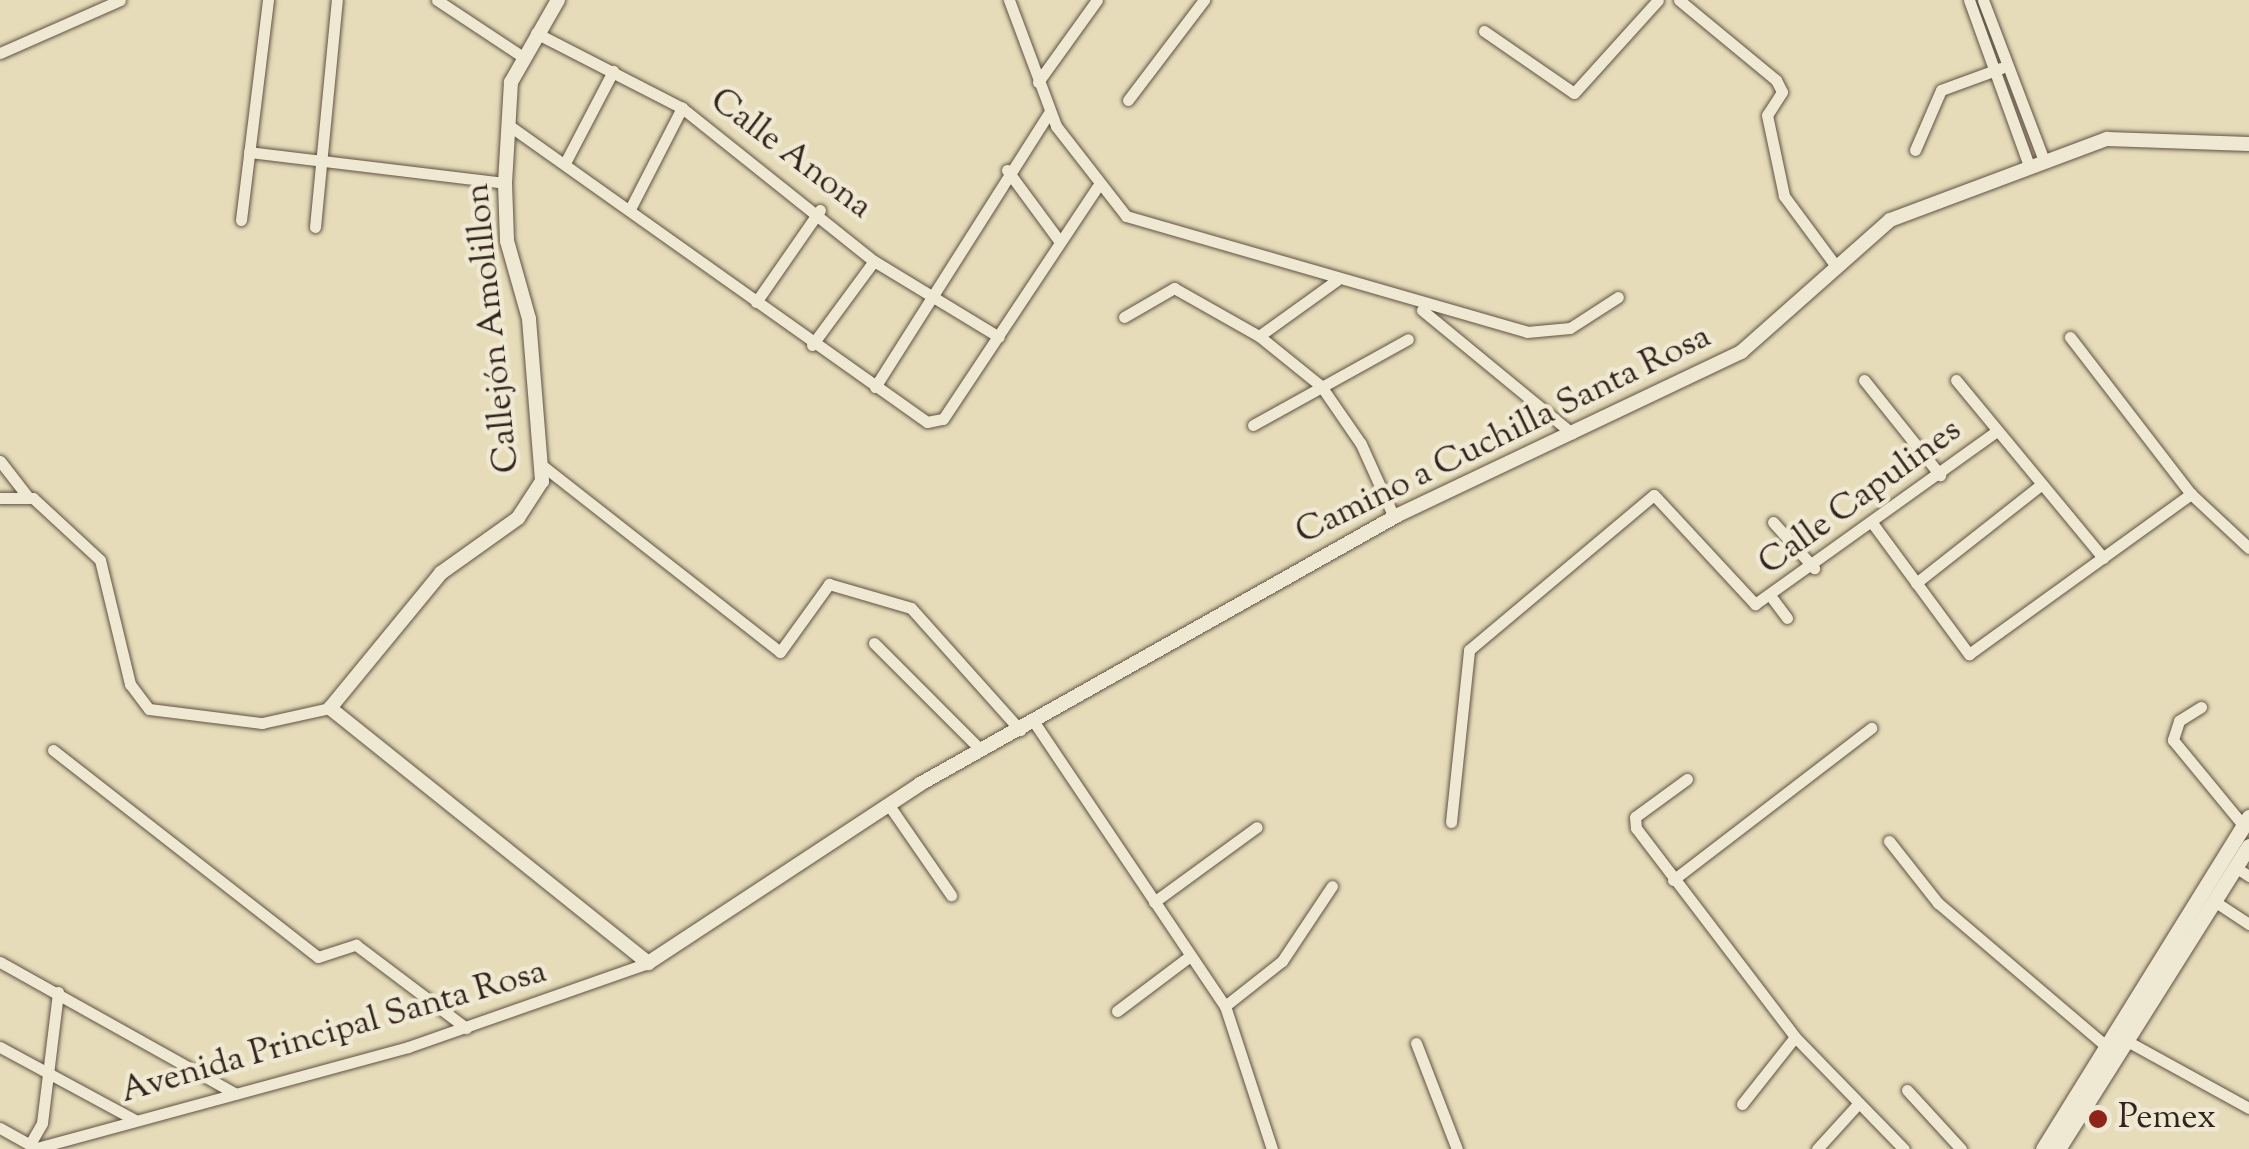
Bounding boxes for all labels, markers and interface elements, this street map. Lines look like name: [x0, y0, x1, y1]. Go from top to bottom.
street label: Calle Anona: [701, 81, 879, 229]
street label: Callejón Amolillon: [458, 181, 530, 475]
street label: Camino a Cuchilla Santa Rosa: [1290, 317, 1718, 555]
street label: Calle Capulines: [1752, 410, 1970, 586]
street label: Avenida Principal Santa Rosa: [116, 952, 552, 1114]
place label: Pemex: [2118, 1098, 2216, 1140]
marker: Pemex: [2087, 1108, 2109, 1130]

